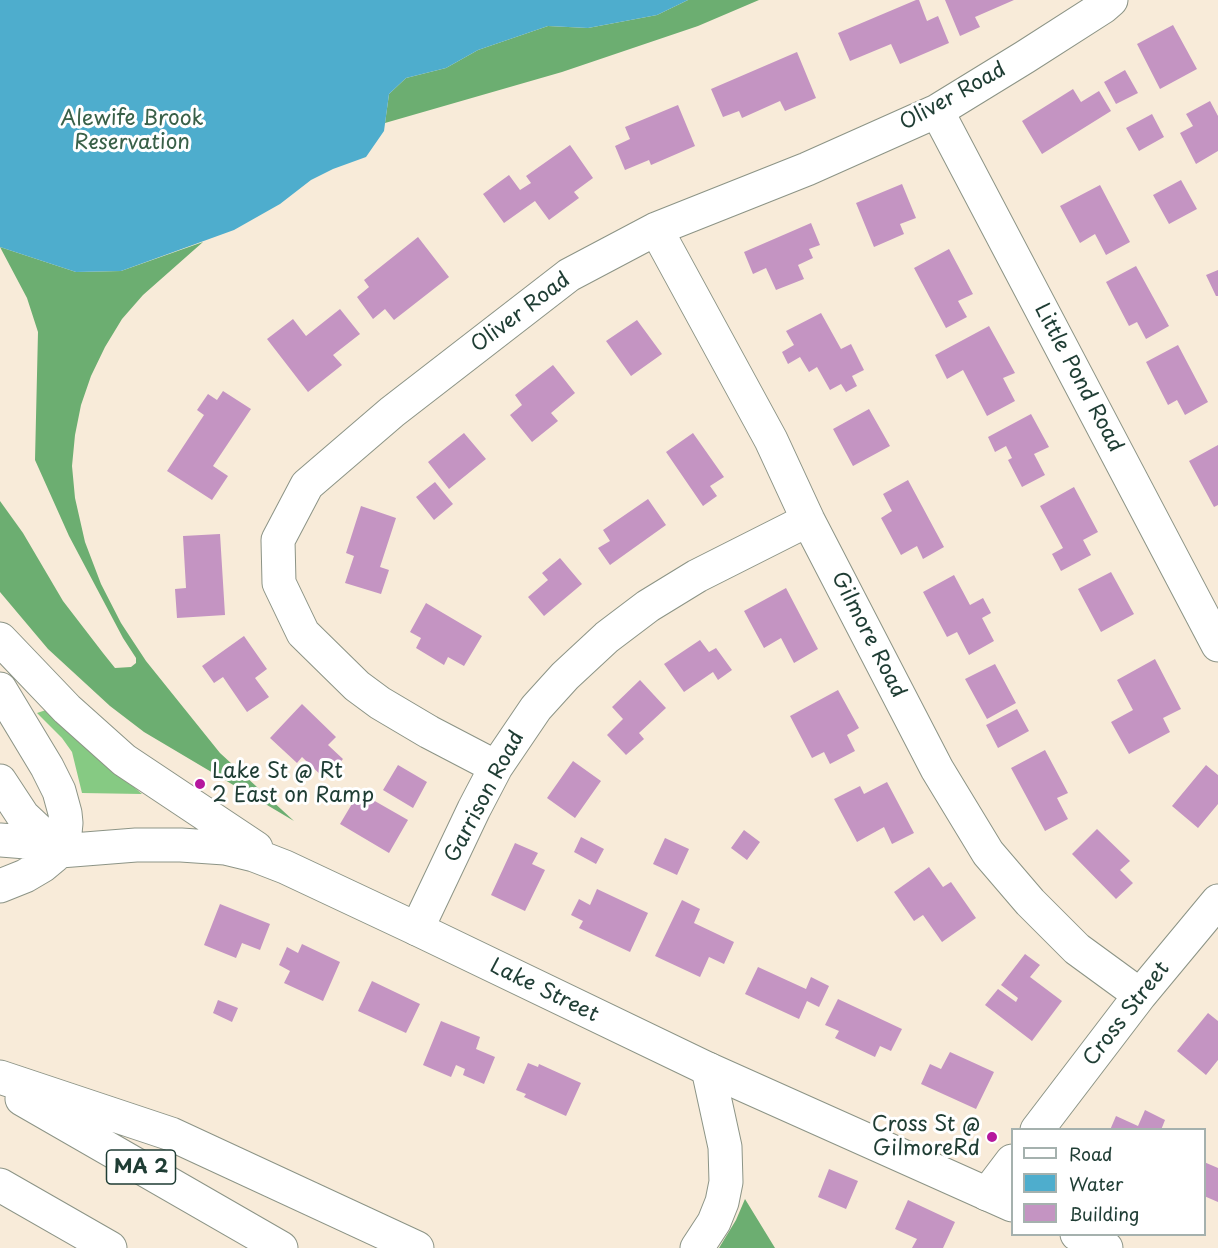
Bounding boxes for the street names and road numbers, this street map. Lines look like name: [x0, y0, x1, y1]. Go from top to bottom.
street label: Oliver Road: [896, 58, 1010, 136]
street label: Oliver Road: [467, 268, 575, 358]
street label: Little Pond Road: [1028, 299, 1128, 457]
street label: Gilmore Road: [825, 568, 911, 702]
street label: Garrison Road: [440, 727, 530, 867]
street label: Lake Street: [486, 954, 602, 1028]
street label: Cross Street: [1079, 957, 1175, 1071]
road number: MA 2: [106, 1150, 176, 1184]

